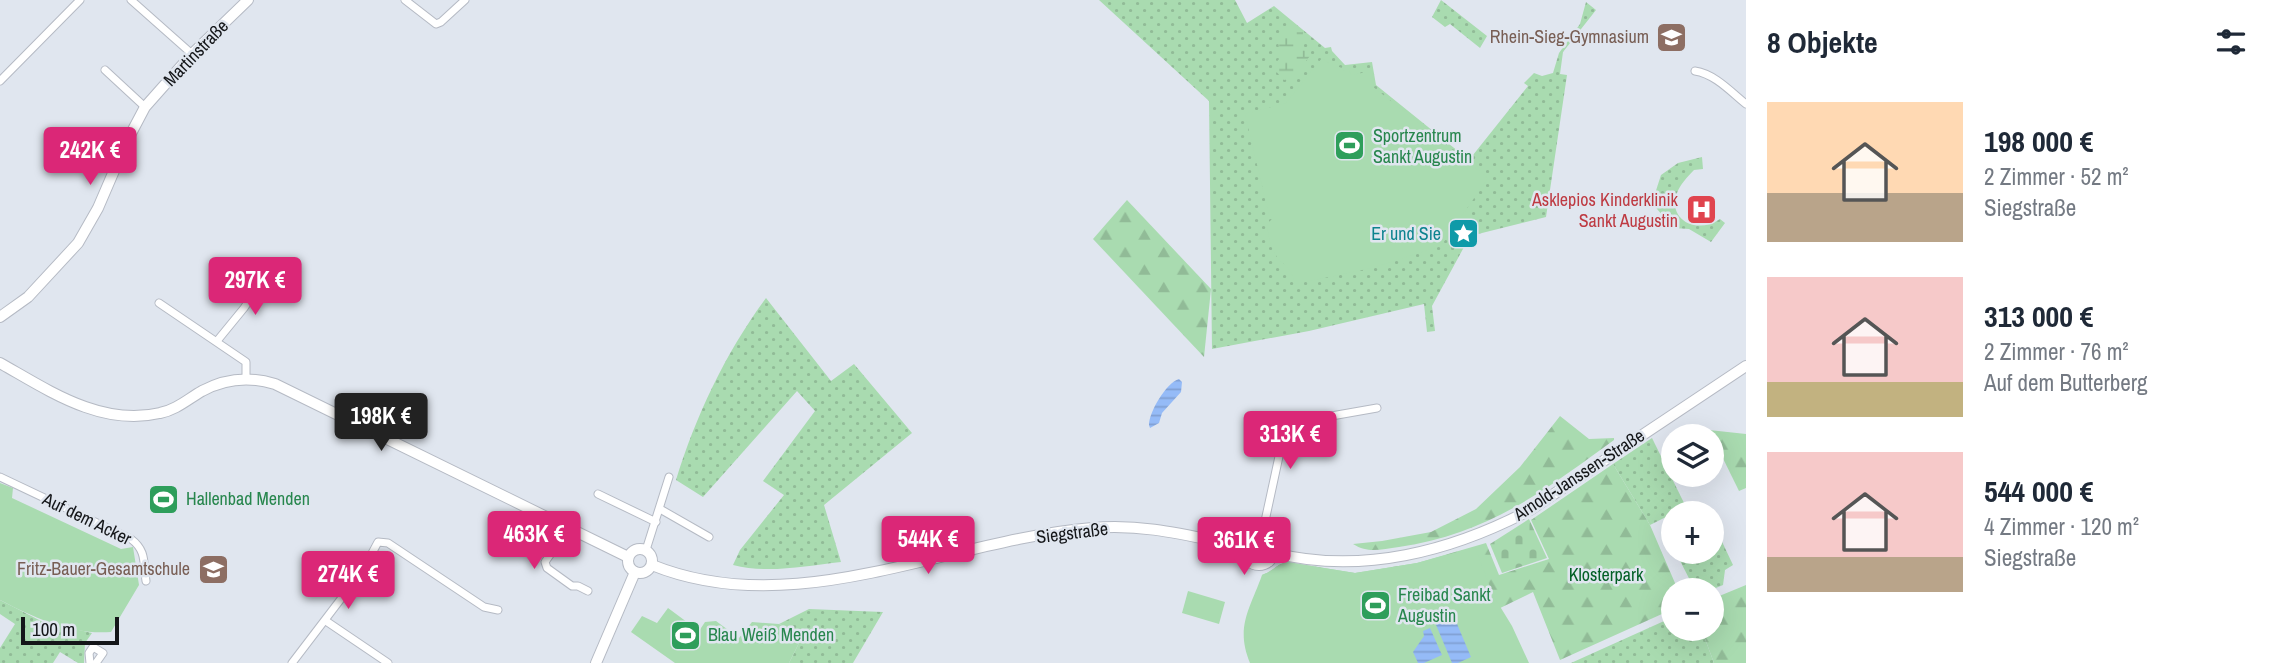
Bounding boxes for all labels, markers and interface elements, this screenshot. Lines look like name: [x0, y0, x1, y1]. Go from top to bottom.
street label: Martinstraße: [158, 14, 234, 91]
school or university icon: Rhein-Sieg-Gymnasium: [1655, 20, 1689, 54]
text: 8 Objekte: [1767, 22, 1878, 62]
icon: filters: [2212, 23, 2250, 61]
place label: Rhein-Sieg-Gymnasium: [1490, 24, 1649, 49]
text: 198 000 €: [1984, 121, 2093, 161]
place label: Sportzentrum Sankt Augustin: [1373, 123, 1472, 169]
pin: 242K €: [33, 128, 147, 187]
sports icon: Sportzentrum Sankt Augustin: [1333, 129, 1367, 163]
icon: home: [1823, 130, 1907, 214]
text: 242K €: [60, 134, 120, 165]
text: 2 Zimmer · 52 m²: [1984, 161, 2129, 192]
place label: Asklepios Kinderklinik Sankt Augustin: [1531, 187, 1679, 233]
text: Siegstraße: [1984, 192, 2076, 223]
hospital icon: Asklepios Kinderklinik Sankt Augustin: [1684, 193, 1718, 227]
place icon: Er und Sie: [1447, 217, 1481, 251]
place label: Er und Sie: [1371, 221, 1441, 246]
pin: 297K €: [198, 258, 312, 317]
text: 297K €: [225, 264, 285, 295]
text: 313 000 €: [1984, 296, 2093, 336]
icon: home: [1823, 305, 1907, 389]
text: 2 Zimmer · 76 m²: [1984, 336, 2129, 367]
text: Auf dem Butterberg: [1984, 367, 2148, 398]
pin: 198K €: [324, 393, 438, 453]
text: 198K €: [351, 400, 411, 431]
pin: 313K €: [1233, 412, 1347, 471]
text: 313K €: [1260, 418, 1320, 449]
street label: Arnold-Janssen-Straße: [1507, 423, 1649, 527]
map controls: [1661, 424, 1724, 641]
button: layers: [1661, 424, 1724, 487]
text: 544 000 €: [1984, 471, 2093, 511]
icon: home: [1823, 480, 1907, 564]
sports icon: Hallenbad Menden: [146, 482, 180, 516]
street label: Auf dem Acker: [38, 486, 136, 551]
place label: Hallenbad Menden: [186, 486, 310, 511]
button: +: [1661, 501, 1724, 564]
text: 4 Zimmer · 120 m²: [1984, 511, 2139, 542]
pin: 463K €: [477, 512, 591, 571]
pin: 544K €: [871, 516, 985, 576]
street label: Siegstraße: [1035, 516, 1109, 549]
text: 463K €: [504, 518, 564, 549]
pin: 361K €: [1187, 518, 1301, 577]
text: 544K €: [898, 523, 958, 554]
text: 361K €: [1214, 524, 1274, 555]
text: Siegstraße: [1984, 542, 2076, 573]
school or university icon: Fritz-Bauer-Gesamtschule: [196, 552, 230, 586]
pin: 274K €: [291, 552, 405, 611]
place label: Fritz-Bauer-Gesamtschule: [17, 556, 190, 581]
text: 274K €: [318, 558, 378, 589]
park label: Klosterpark: [1569, 562, 1644, 587]
button: −: [1661, 578, 1724, 641]
place label: Freibad Sankt Augustin: [1397, 582, 1491, 628]
sports icon: Freibad Sankt Augustin: [1358, 588, 1392, 622]
scale bar: [21, 614, 119, 646]
text: 100 m: [32, 616, 75, 642]
sports icon: Blau Weiß Menden: [668, 618, 702, 652]
place label: Blau Weiß Menden: [708, 622, 834, 647]

